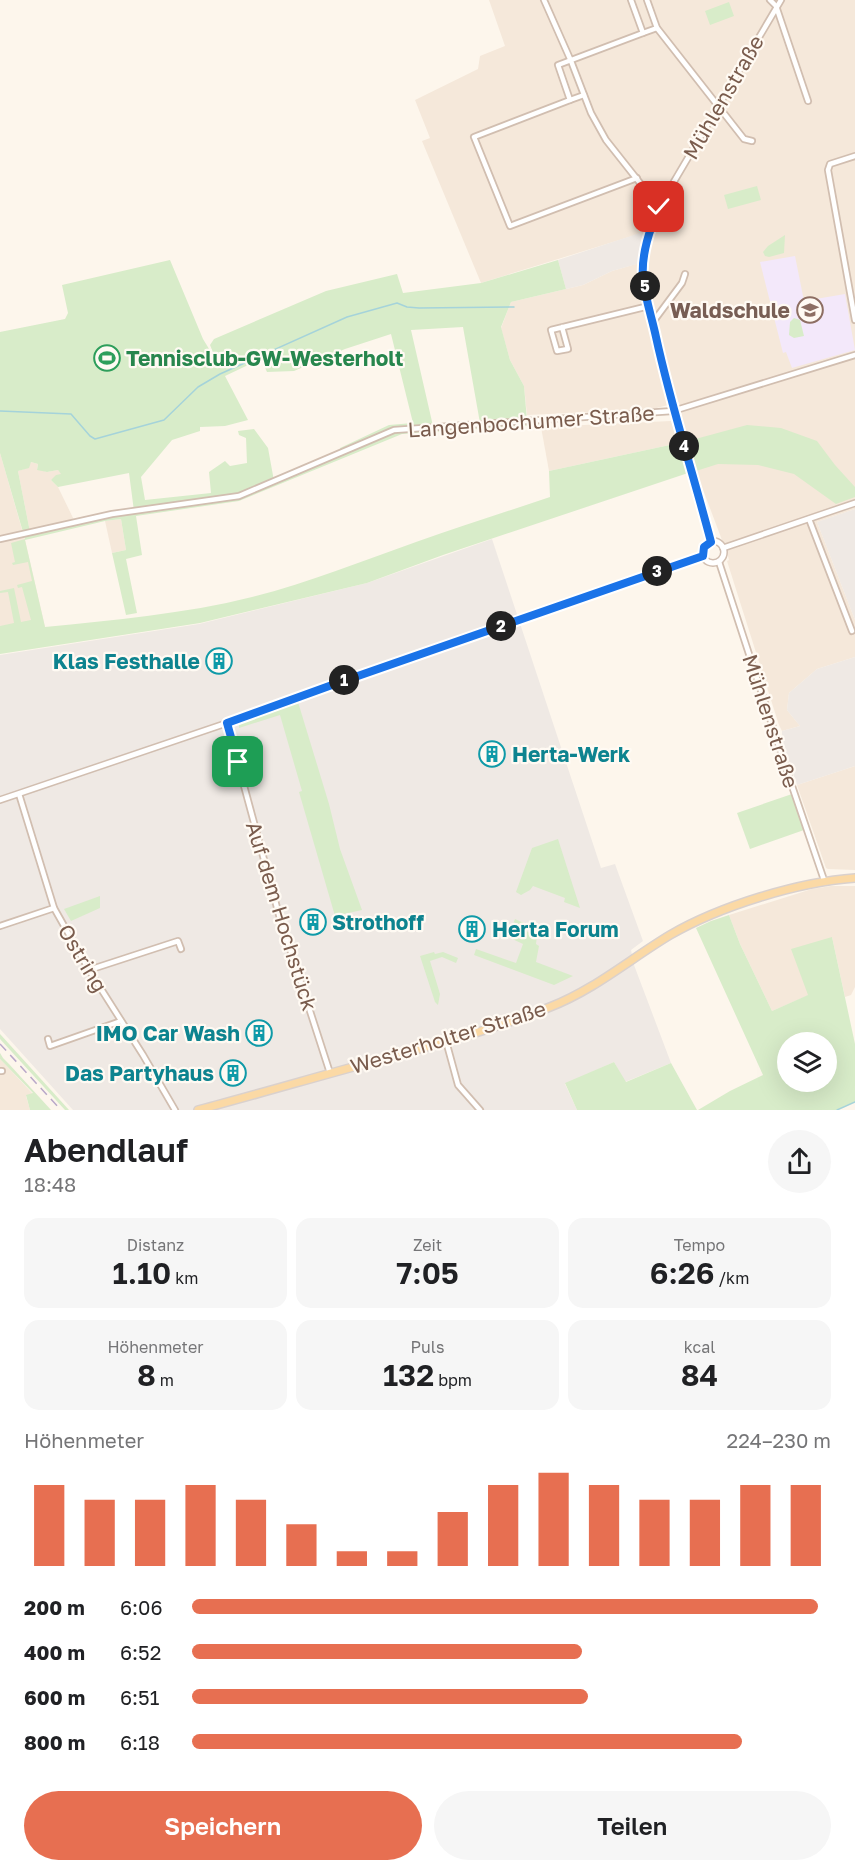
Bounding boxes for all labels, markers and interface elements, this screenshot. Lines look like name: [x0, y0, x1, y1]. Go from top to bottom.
street label: Mühlenstraße: [677, 30, 769, 164]
pin: [633, 181, 684, 232]
icon: check: [642, 190, 675, 223]
pin: 5: [630, 271, 660, 301]
text: 5: [640, 276, 650, 296]
school or university icon: Waldschule: [795, 295, 825, 325]
place label: Waldschule: [670, 297, 790, 323]
sports icon: Tennisclub-GW-Westerholt: [92, 343, 122, 373]
place label: Tennisclub-GW-Westerholt: [126, 345, 403, 371]
street label: Langenbochumer Straße: [407, 399, 655, 443]
pin: 4: [669, 431, 699, 461]
text: 4: [679, 436, 689, 456]
pin: 3: [642, 556, 672, 586]
text: 3: [652, 561, 662, 581]
pin: 2: [486, 611, 516, 641]
text: 2: [496, 616, 506, 636]
building icon: Klas Festhalle: [204, 646, 234, 676]
place label: Klas Festhalle: [53, 648, 200, 674]
street label: Mühlenstraße: [737, 651, 805, 791]
pin: 1: [329, 665, 359, 695]
text: 1: [340, 670, 348, 690]
pin: [212, 736, 263, 787]
building icon: Herta-Werk: [477, 739, 507, 769]
place label: Herta-Werk: [512, 741, 630, 767]
icon: arrive: [221, 745, 254, 778]
street label: Auf dem Hochstück: [241, 818, 323, 1014]
building icon: Strothoff: [298, 907, 328, 937]
place label: Strothoff: [332, 909, 424, 935]
building icon: Herta Forum: [457, 914, 487, 944]
place label: Herta Forum: [492, 916, 619, 942]
street label: Ostring: [53, 919, 113, 997]
street label: Westerholter Straße: [347, 995, 549, 1079]
building icon: IMO Car Wash: [244, 1018, 274, 1048]
place label: IMO Car Wash: [96, 1020, 240, 1046]
map controls: [777, 1032, 837, 1092]
button: layers: [777, 1032, 837, 1092]
building icon: Das Partyhaus: [218, 1058, 248, 1088]
place label: Das Partyhaus: [65, 1060, 214, 1086]
text: Abendlauf: [24, 1130, 188, 1169]
button: share: [768, 1130, 831, 1193]
text: 18:48: [24, 1172, 76, 1196]
text: Distanz: [127, 1235, 184, 1255]
text: Zeit: [413, 1235, 442, 1255]
text: Tempo: [674, 1235, 725, 1255]
text: 1.10: [113, 1255, 171, 1291]
text: 7:05: [396, 1255, 459, 1291]
text: 6:26: [650, 1255, 714, 1291]
text: km: [171, 1268, 198, 1288]
text: /km: [714, 1268, 749, 1288]
text: Höhenmeter: [107, 1337, 204, 1357]
text: Puls: [411, 1337, 444, 1357]
text: kcal: [684, 1337, 715, 1357]
text: 8: [137, 1357, 156, 1393]
text: 132: [383, 1357, 434, 1393]
text: 84: [681, 1357, 718, 1393]
text: m: [156, 1370, 174, 1390]
text: bpm: [434, 1370, 472, 1390]
text: Höhenmeter: [24, 1428, 144, 1452]
text: 224–230 m: [727, 1428, 831, 1452]
text: 200 m: [24, 1595, 85, 1619]
text: 6:06: [120, 1595, 163, 1619]
text: 400 m: [24, 1640, 85, 1664]
text: 6:52: [120, 1640, 161, 1664]
text: 600 m: [24, 1685, 85, 1709]
text: 6:51: [120, 1685, 159, 1709]
text: 800 m: [24, 1730, 85, 1754]
text: 6:18: [120, 1730, 160, 1754]
button: Speichern: [24, 1791, 422, 1860]
button: Teilen: [434, 1791, 831, 1860]

